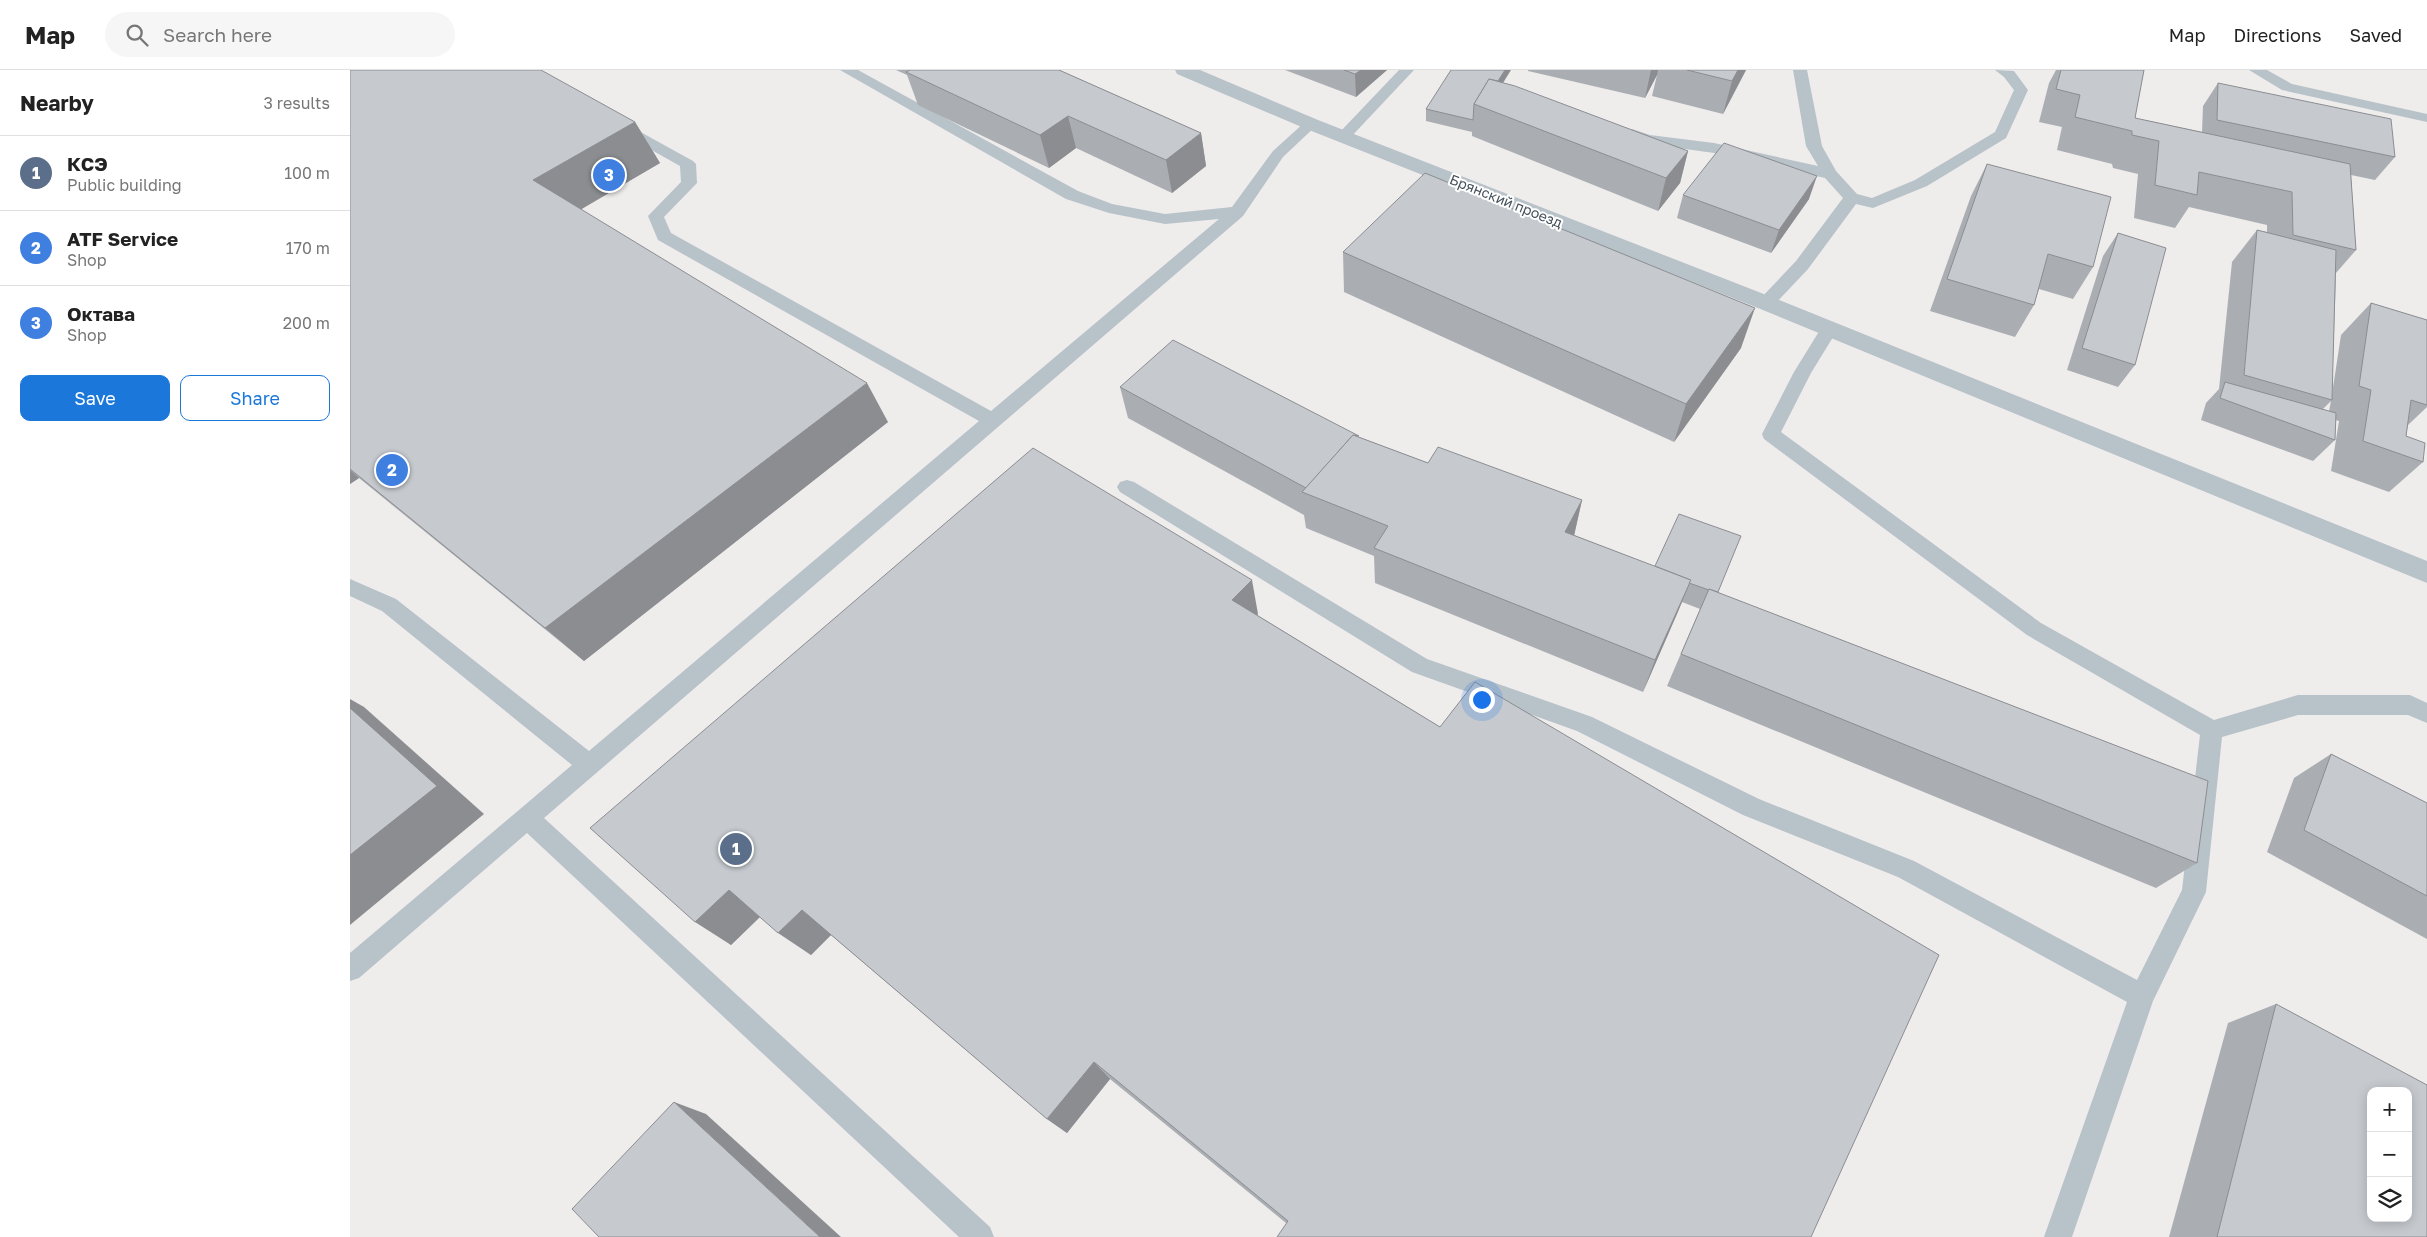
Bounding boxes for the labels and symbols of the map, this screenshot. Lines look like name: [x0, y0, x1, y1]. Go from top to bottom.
pin: 3: [593, 156, 625, 194]
street label: Брянский проезд: [1447, 170, 1566, 231]
pin: 2: [376, 451, 408, 489]
your location: [1469, 687, 1495, 713]
pin: 1: [720, 830, 752, 868]

